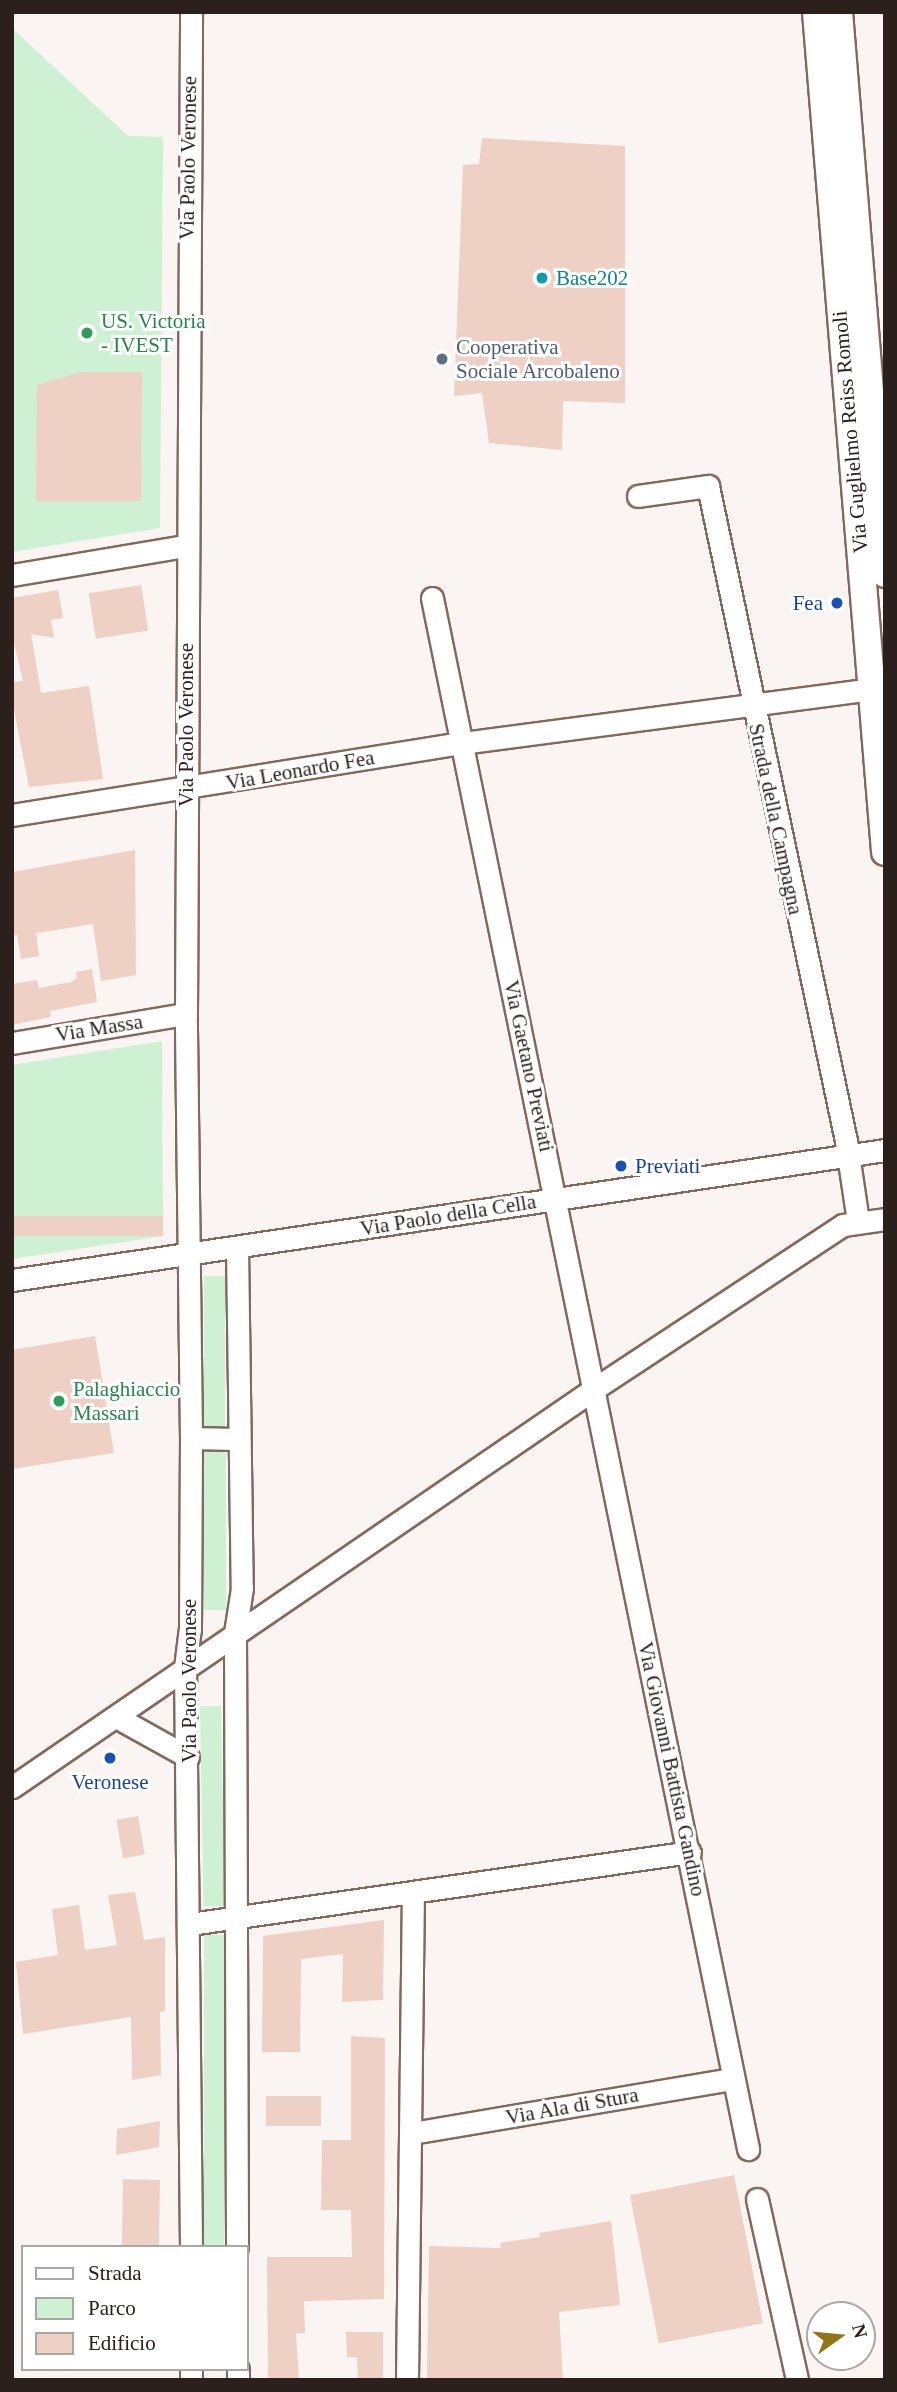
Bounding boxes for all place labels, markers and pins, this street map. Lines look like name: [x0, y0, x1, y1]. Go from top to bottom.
place label: Base202: [556, 265, 628, 291]
marker: Base202: [534, 270, 550, 286]
place label: US. Victoria - IVEST: [101, 308, 206, 358]
marker: US. Victoria - IVEST: [79, 325, 95, 341]
place label: Cooperativa Sociale Arcobaleno: [456, 334, 621, 384]
marker: Cooperativa Sociale Arcobaleno: [434, 351, 450, 367]
place label: Fea: [793, 590, 823, 616]
marker: Fea: [829, 595, 845, 611]
place label: Previati: [635, 1153, 700, 1179]
marker: Previati: [613, 1158, 629, 1174]
place label: Palaghiaccio Massari: [73, 1376, 180, 1426]
marker: Palaghiaccio Massari: [51, 1393, 67, 1409]
marker: Veronese: [102, 1750, 118, 1766]
place label: Veronese: [72, 1769, 148, 1795]

